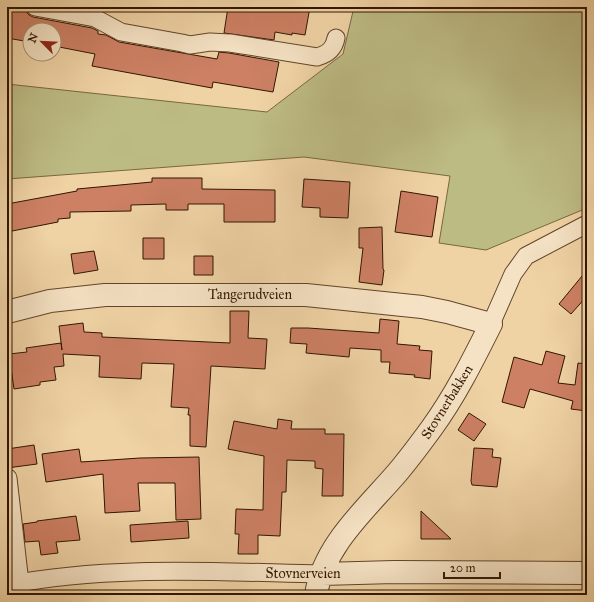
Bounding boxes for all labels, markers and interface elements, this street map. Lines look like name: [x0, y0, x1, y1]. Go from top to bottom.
north arrow: [22, 22, 62, 62]
text: N: [25, 31, 41, 45]
street label: Tangerudveien: [208, 286, 292, 303]
street label: Stovnerbakken: [417, 361, 477, 442]
scale bar: [444, 554, 500, 580]
text: 20 m: [450, 561, 476, 575]
street label: Stovnerveien: [265, 565, 341, 582]

